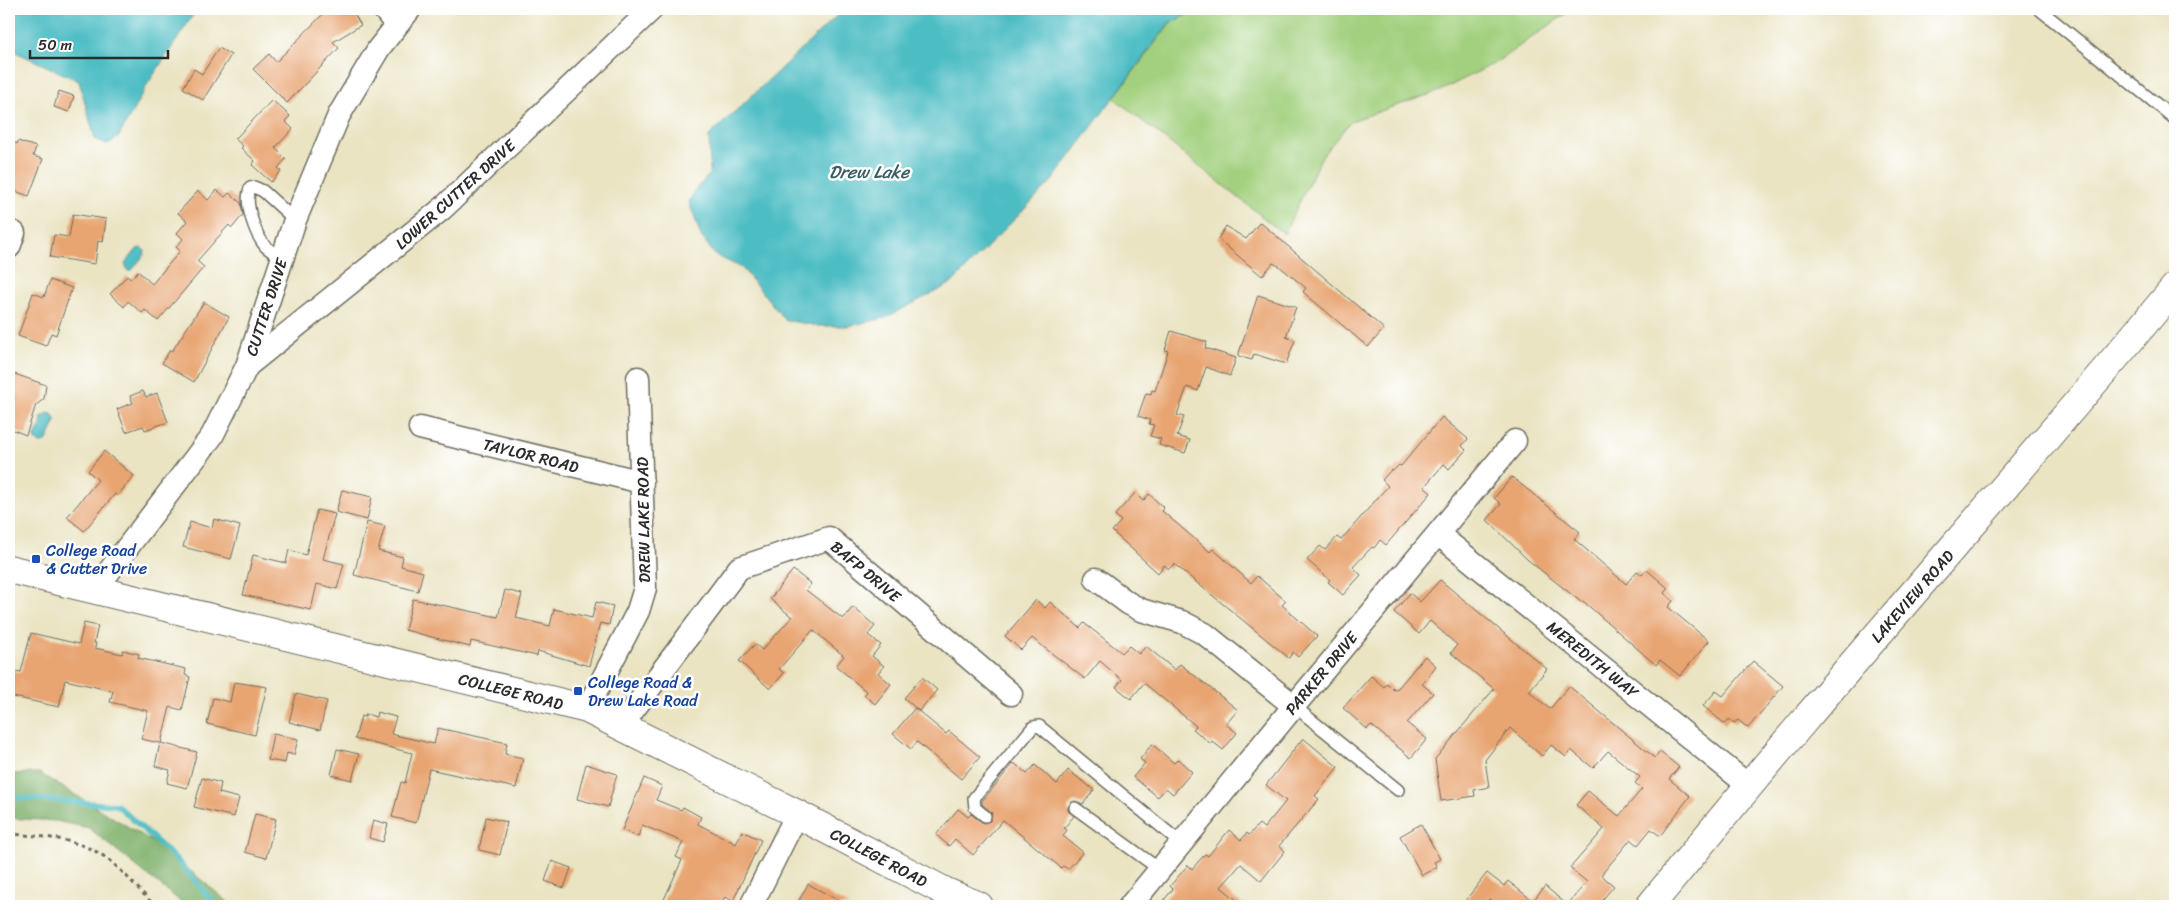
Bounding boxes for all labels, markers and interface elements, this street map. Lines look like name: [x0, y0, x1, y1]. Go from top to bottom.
scale bar: [30, 28, 168, 60]
text: 50 m: [38, 32, 73, 58]
street label: LOWER CUTTER DRIVE: [388, 131, 523, 257]
water label: Drew Lake: [829, 156, 911, 188]
street label: CUTTER DRIVE: [237, 254, 296, 360]
street label: TAYLOR ROAD: [480, 430, 582, 482]
street label: DREW LAKE ROAD: [628, 457, 659, 583]
street label: BAFP DRIVE: [824, 533, 909, 611]
place label: College Road & Cutter Drive: [46, 536, 147, 583]
street label: LAKEVIEW ROAD: [1863, 543, 1962, 650]
marker: College Road & Cutter Drive: [30, 553, 42, 565]
street label: MEREDITH WAY: [1540, 613, 1646, 706]
street label: PARKER DRIVE: [1277, 624, 1366, 722]
street label: COLLEGE ROAD: [455, 664, 567, 719]
place label: College Road & Drew Lake Road: [588, 668, 699, 715]
marker: College Road & Drew Lake Road: [572, 685, 584, 697]
street label: COLLEGE ROAD: [825, 820, 933, 896]

